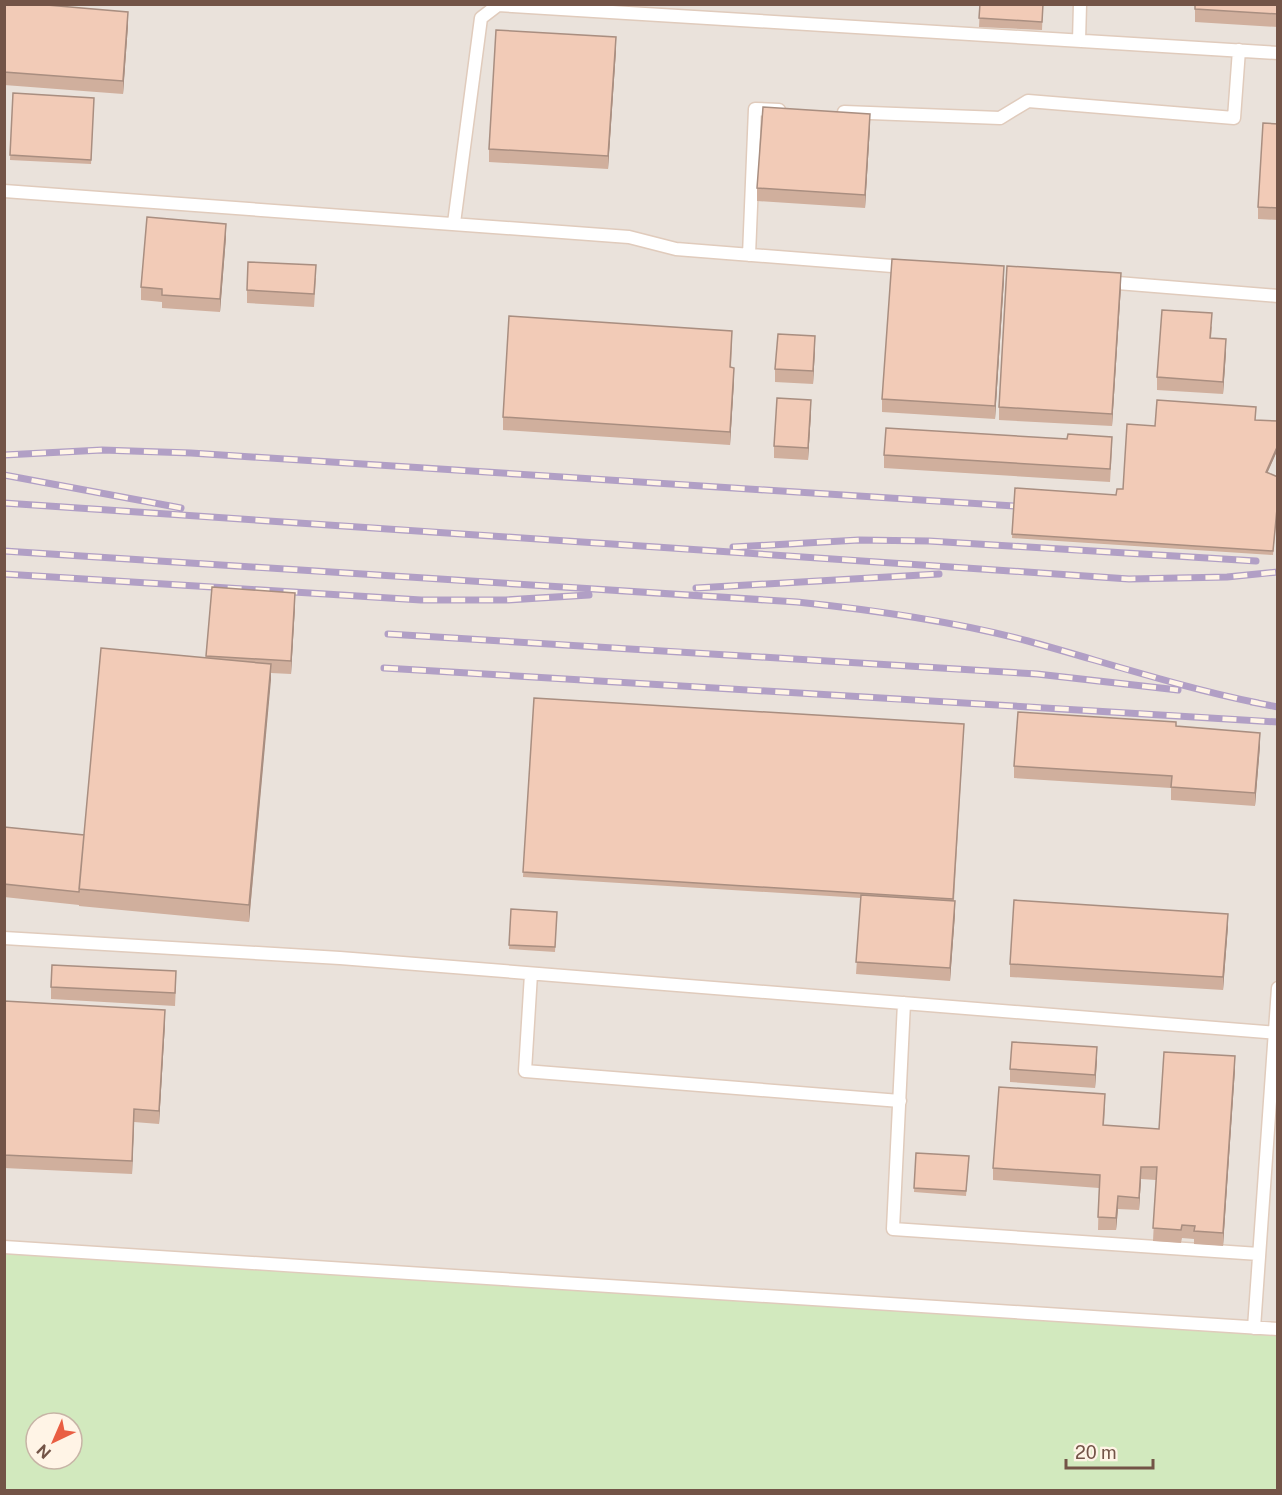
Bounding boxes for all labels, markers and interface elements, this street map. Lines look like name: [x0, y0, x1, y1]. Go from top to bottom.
north arrow: [24, 1411, 84, 1471]
scale bar: [1066, 1432, 1153, 1470]
text: N: [33, 1440, 55, 1463]
text: 20 m: [1075, 1442, 1117, 1463]

